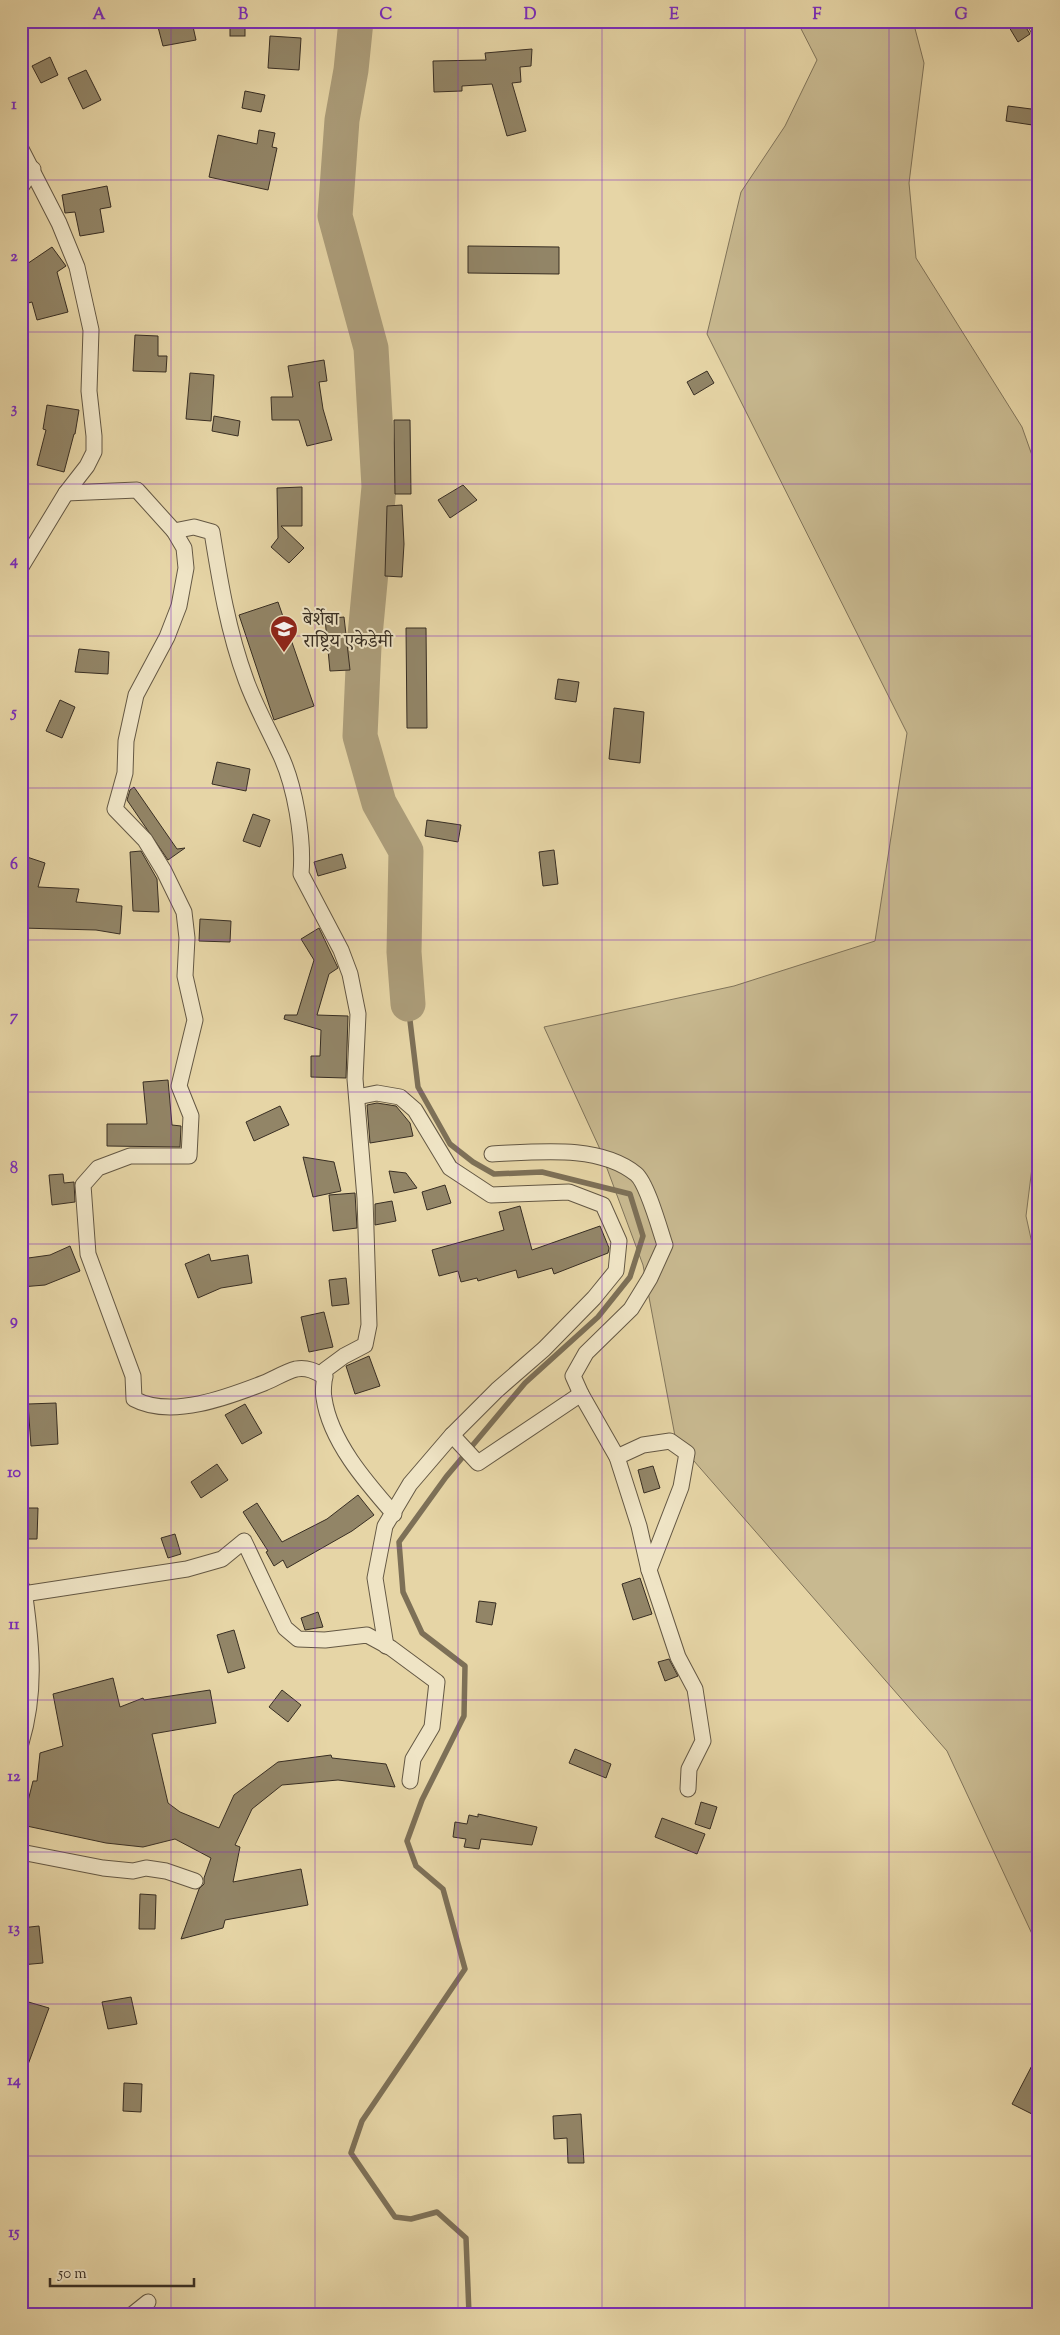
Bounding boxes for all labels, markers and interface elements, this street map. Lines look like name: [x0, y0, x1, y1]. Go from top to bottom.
text: A: [93, 4, 106, 27]
text: B: [238, 4, 248, 27]
text: C: [380, 4, 393, 27]
text: D: [524, 4, 537, 27]
text: E: [669, 4, 679, 27]
text: F: [813, 4, 822, 27]
text: G: [954, 4, 968, 27]
text: 1: [11, 94, 17, 117]
text: 2: [10, 246, 18, 269]
text: 3: [11, 398, 18, 421]
text: 4: [9, 550, 18, 573]
place label: बेर्शेबा राष्ट्रिय एकेडेमी: [302, 607, 394, 656]
school or university icon: बेर्शेबा राष्ट्रिय एकेडेमी: [269, 614, 299, 653]
text: 5: [9, 702, 17, 725]
text: 6: [10, 854, 18, 877]
text: 7: [10, 1006, 19, 1029]
text: 8: [10, 1158, 18, 1181]
text: 9: [10, 1310, 18, 1333]
text: 10: [7, 1462, 21, 1485]
text: 11: [9, 1614, 20, 1637]
text: 12: [8, 1766, 21, 1789]
text: 13: [8, 1918, 20, 1941]
text: 14: [7, 2070, 21, 2093]
text: 15: [9, 2222, 20, 2245]
scale bar: [50, 2255, 194, 2287]
text: 50 m: [57, 2264, 87, 2285]

